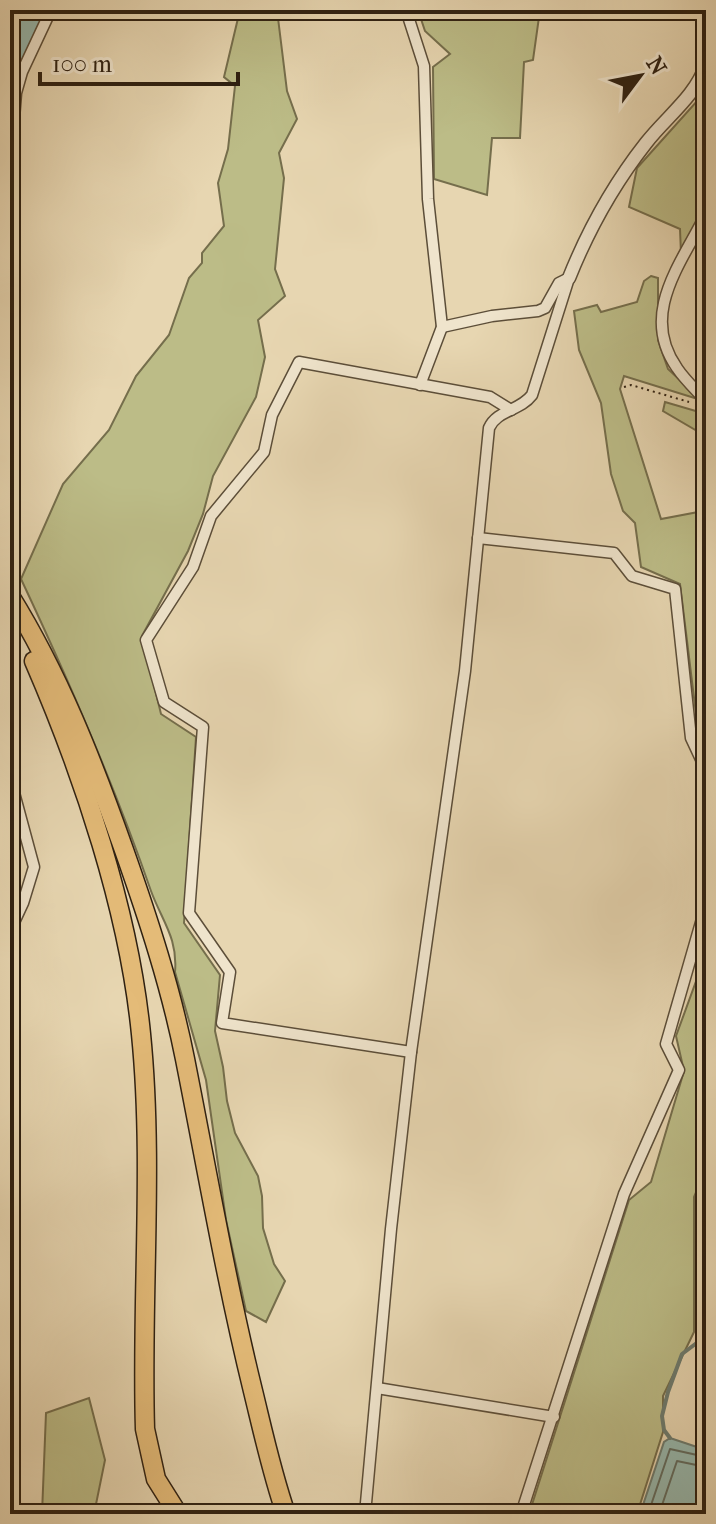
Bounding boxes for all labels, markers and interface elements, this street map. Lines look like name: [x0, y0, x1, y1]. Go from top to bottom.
scale bar: [40, 36, 238, 86]
north arrow: [600, 36, 680, 116]
text: 100 m: [52, 50, 112, 78]
text: N: [641, 52, 672, 80]

